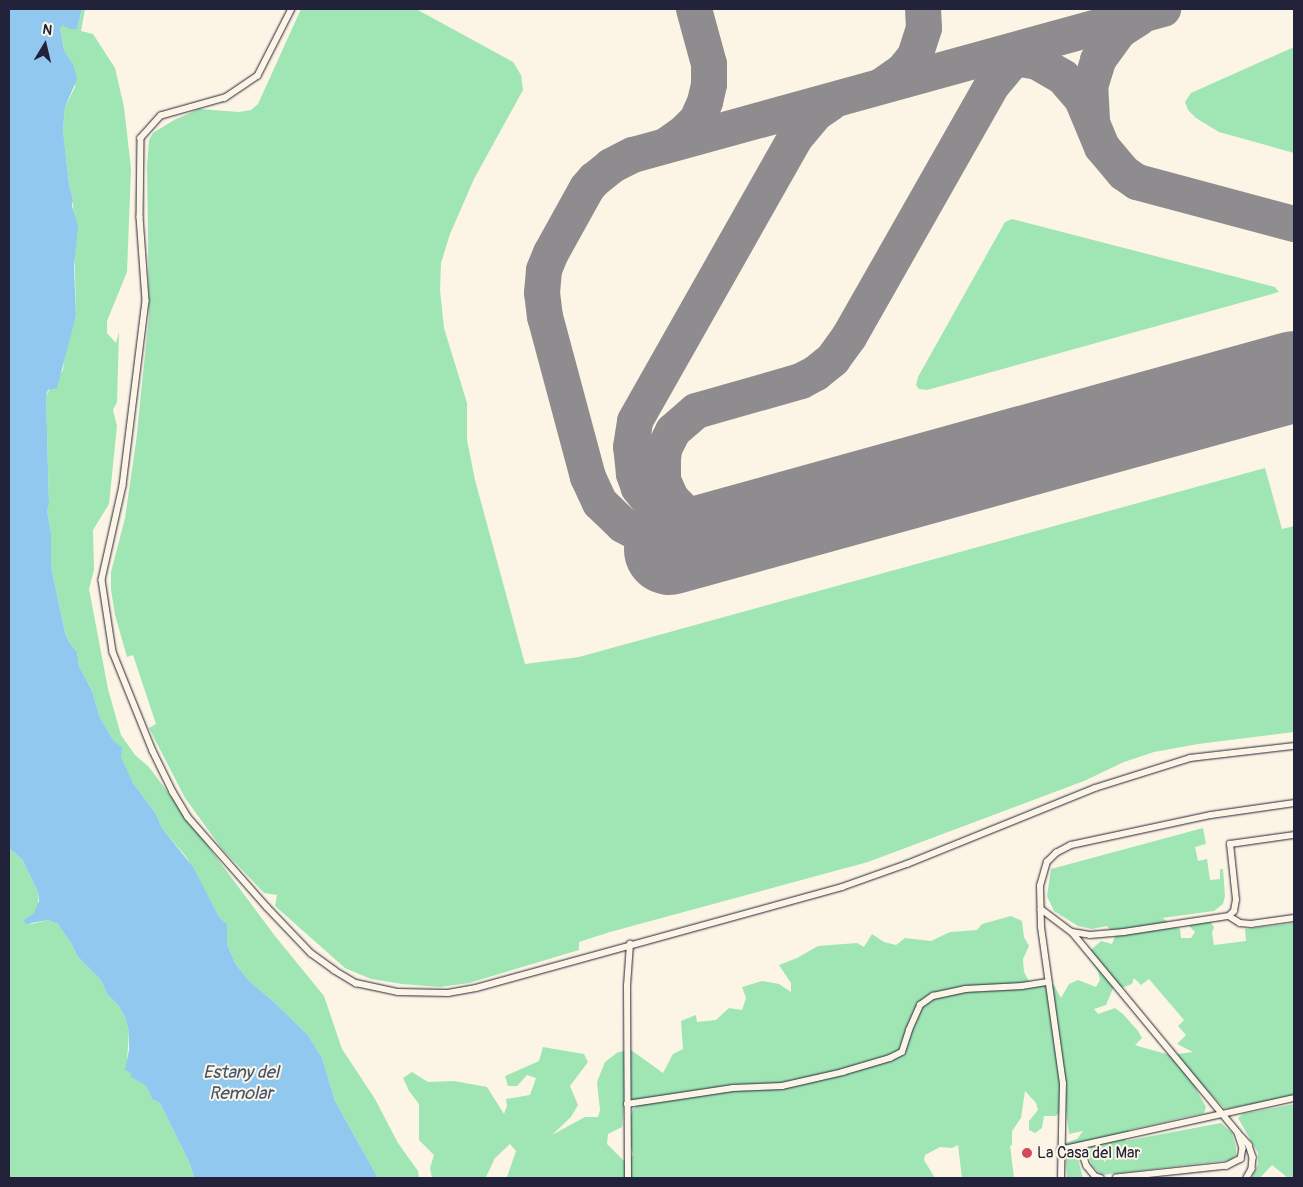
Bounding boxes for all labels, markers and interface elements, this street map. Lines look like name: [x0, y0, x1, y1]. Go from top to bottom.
north arrow: [20, 20, 70, 70]
text: N: [41, 21, 53, 39]
water label: Estany del Remolar: [203, 1063, 279, 1106]
place label: La Casa del Mar: [1037, 1143, 1140, 1163]
marker: La Casa del Mar: [1021, 1147, 1033, 1159]

